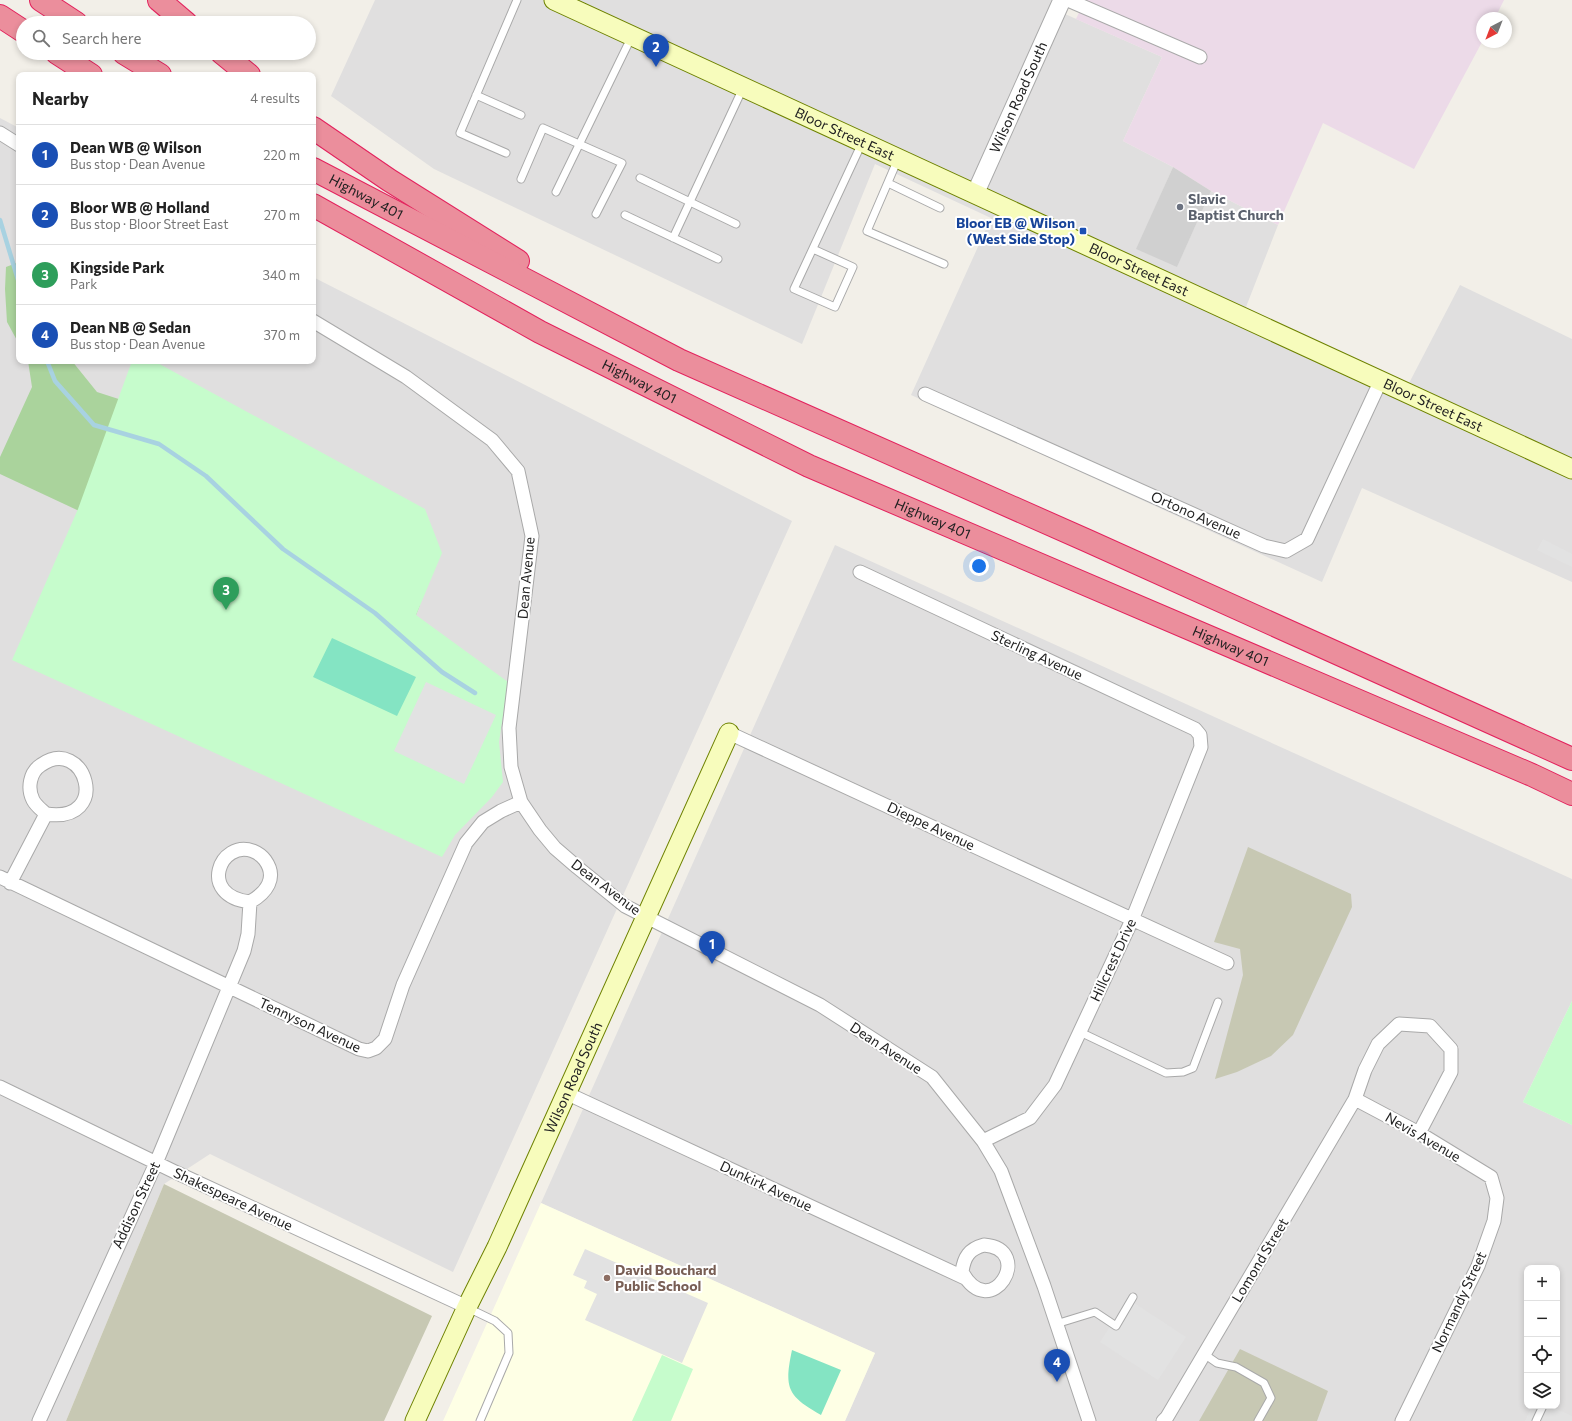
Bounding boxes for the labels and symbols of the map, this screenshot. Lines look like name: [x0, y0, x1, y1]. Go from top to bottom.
north arrow: [1476, 12, 1512, 48]
pin: 2: [643, 34, 669, 67]
street label: Wilson Road South: [986, 39, 1050, 156]
street label: Bloor Street East: [792, 103, 898, 164]
street label: Highway 401: [326, 170, 406, 223]
place label: Slavic Baptist Church: [1188, 190, 1284, 223]
marker: Slavic Baptist Church: [1175, 202, 1185, 212]
place label: Bloor EB @ Wilson (West Side Stop): [956, 214, 1075, 247]
marker: Bloor EB @ Wilson (West Side Stop): [1078, 226, 1088, 236]
street label: Bloor Street East: [1087, 239, 1192, 299]
street label: Highway 401: [599, 355, 680, 407]
street label: Bloor Street East: [1381, 374, 1486, 435]
street label: Ortono Avenue: [1149, 487, 1244, 542]
street label: Highway 401: [892, 495, 973, 542]
street label: Dean Avenue: [513, 536, 538, 620]
your location: [969, 556, 989, 576]
pin: 3: [213, 577, 239, 610]
street label: Highway 401: [1190, 622, 1271, 669]
street label: Sterling Avenue: [989, 626, 1086, 683]
street label: Dieppe Avenue: [885, 798, 978, 853]
street label: Dean Avenue: [568, 855, 644, 918]
street label: Hillcrest Drive: [1086, 916, 1139, 1004]
pin: 1: [699, 931, 725, 964]
street label: Tennyson Avenue: [257, 994, 364, 1056]
street label: Dean Avenue: [847, 1018, 925, 1077]
street label: Wilson Road South: [540, 1019, 605, 1136]
street label: Nevis Avenue: [1383, 1108, 1464, 1165]
street label: Dunkirk Avenue: [717, 1157, 815, 1214]
street label: Addison Street: [108, 1158, 163, 1251]
street label: Shakespeare Avenue: [171, 1163, 296, 1234]
street label: Lomond Street: [1228, 1214, 1292, 1305]
street label: Normandy Street: [1428, 1248, 1490, 1355]
place label: David Bouchard Public School: [615, 1261, 716, 1294]
marker: David Bouchard Public School: [602, 1273, 612, 1283]
pin: 4: [1044, 1349, 1070, 1382]

